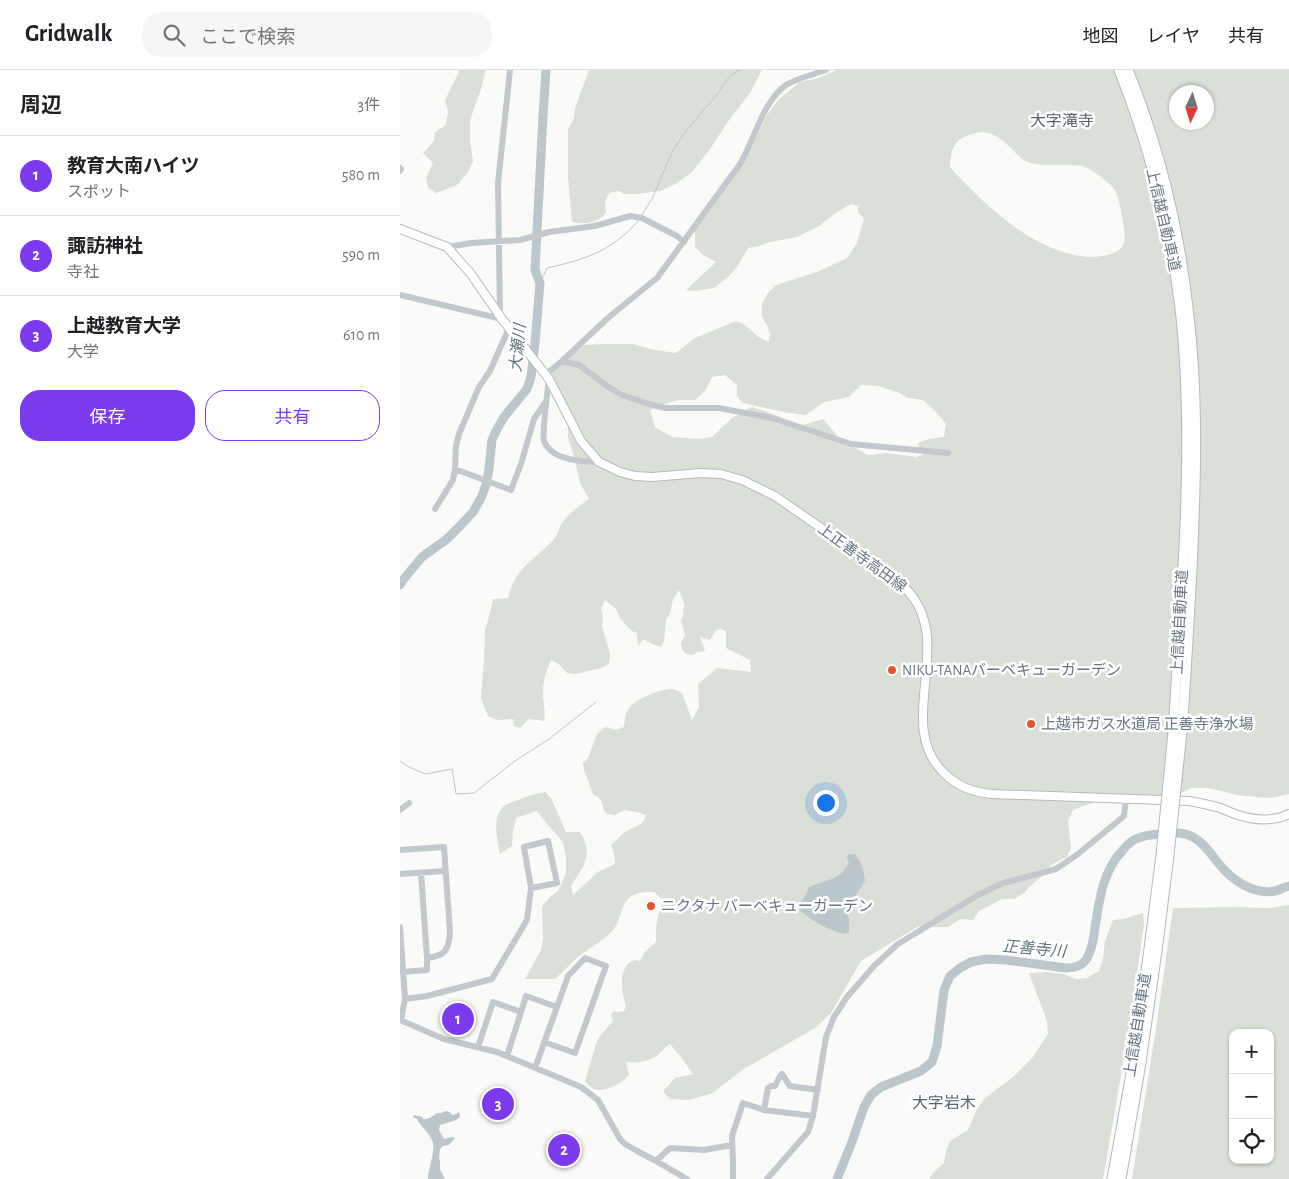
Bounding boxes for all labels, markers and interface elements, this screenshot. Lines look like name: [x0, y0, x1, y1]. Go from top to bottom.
search box: [142, 12, 492, 57]
icon: search: [160, 21, 188, 49]
text: Gridwalk: [25, 22, 112, 46]
text: ここで検索: [200, 28, 295, 47]
text: 地図: [1083, 28, 1119, 46]
text: レイヤ: [1147, 28, 1200, 46]
text: 共有: [1228, 28, 1264, 46]
north arrow: [1169, 85, 1214, 130]
text: 周辺: [20, 95, 62, 116]
text: 3件: [357, 97, 380, 113]
district label: 大字滝寺: [1030, 113, 1094, 129]
text: 教育大南ハイツ: [67, 157, 200, 176]
text: 1: [33, 167, 39, 183]
text: 580 m: [342, 167, 380, 183]
street label: 上信越自動車道: [1144, 167, 1183, 273]
text: スポット: [67, 184, 131, 200]
text: 諏訪神社: [67, 237, 143, 256]
text: 2: [32, 247, 40, 263]
text: 590 m: [342, 247, 380, 263]
text: 寺社: [67, 264, 99, 280]
text: 上越教育大学: [67, 317, 181, 336]
water label: 大瀬川: [507, 321, 529, 373]
text: 3: [33, 327, 39, 343]
text: 610 m: [343, 327, 380, 343]
text: 大学: [67, 344, 99, 360]
button: 保存: [20, 390, 195, 441]
button: 共有: [205, 390, 380, 441]
street label: 上正善寺高田線: [815, 520, 909, 595]
street label: 上信越自動車道: [1169, 569, 1190, 675]
place label: NIKU-TANAバーベキューガーデン: [902, 662, 1121, 678]
marker: NIKU-TANAバーベキューガーデン: [886, 664, 898, 676]
place label: 上越市ガス水道局 正善寺浄水場: [1041, 716, 1253, 732]
marker: 上越市ガス水道局 正善寺浄水場: [1025, 718, 1037, 730]
your location: [813, 790, 839, 816]
place label: ニクタナ バーベキューガーデン: [661, 898, 873, 914]
marker: ニクタナ バーベキューガーデン: [645, 900, 657, 912]
water label: 正善寺川: [1001, 937, 1069, 960]
street label: 上信越自動車道: [1121, 972, 1154, 1078]
pin: 1: [442, 1000, 474, 1038]
map controls: [1229, 1029, 1274, 1164]
button: +: [1229, 1029, 1274, 1074]
button: −: [1229, 1074, 1274, 1119]
pin: 3: [482, 1085, 514, 1123]
district label: 大字岩木: [912, 1095, 976, 1111]
button: locate: [1229, 1119, 1274, 1164]
pin: 2: [548, 1131, 580, 1169]

